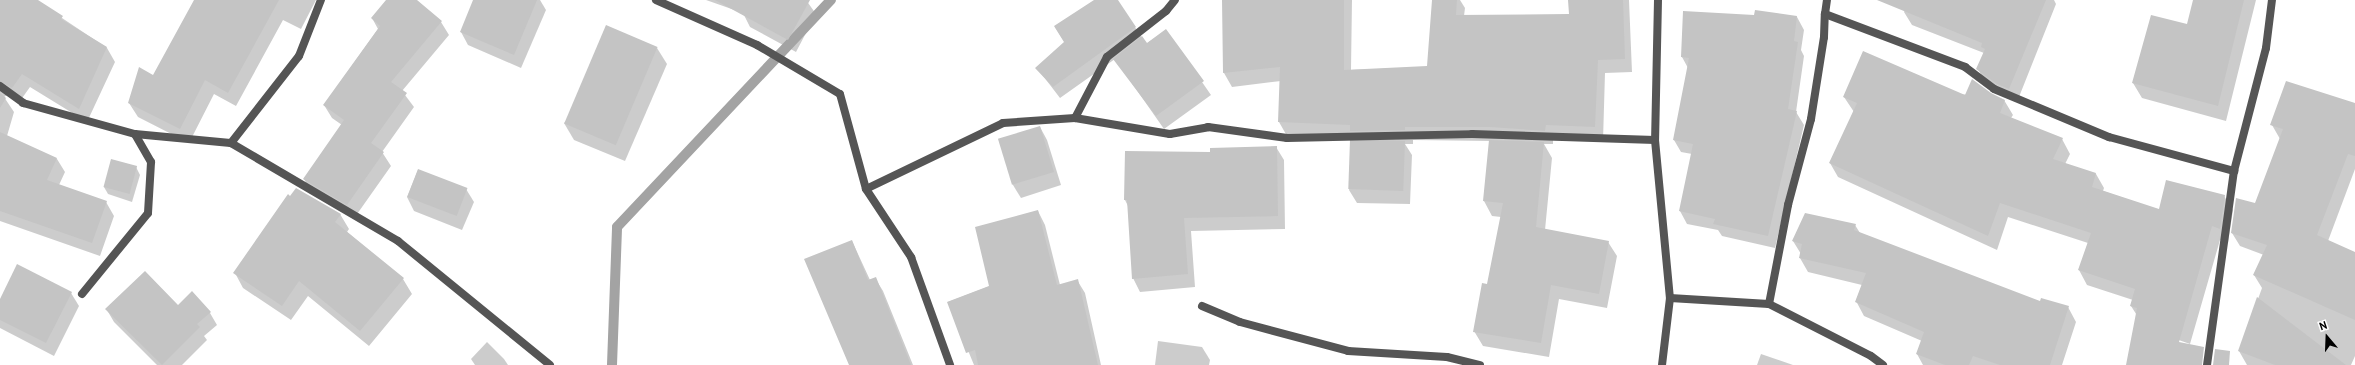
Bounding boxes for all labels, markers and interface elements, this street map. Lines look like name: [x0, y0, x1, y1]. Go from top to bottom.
north arrow: [2307, 317, 2347, 357]
text: N: [2317, 318, 2329, 333]

